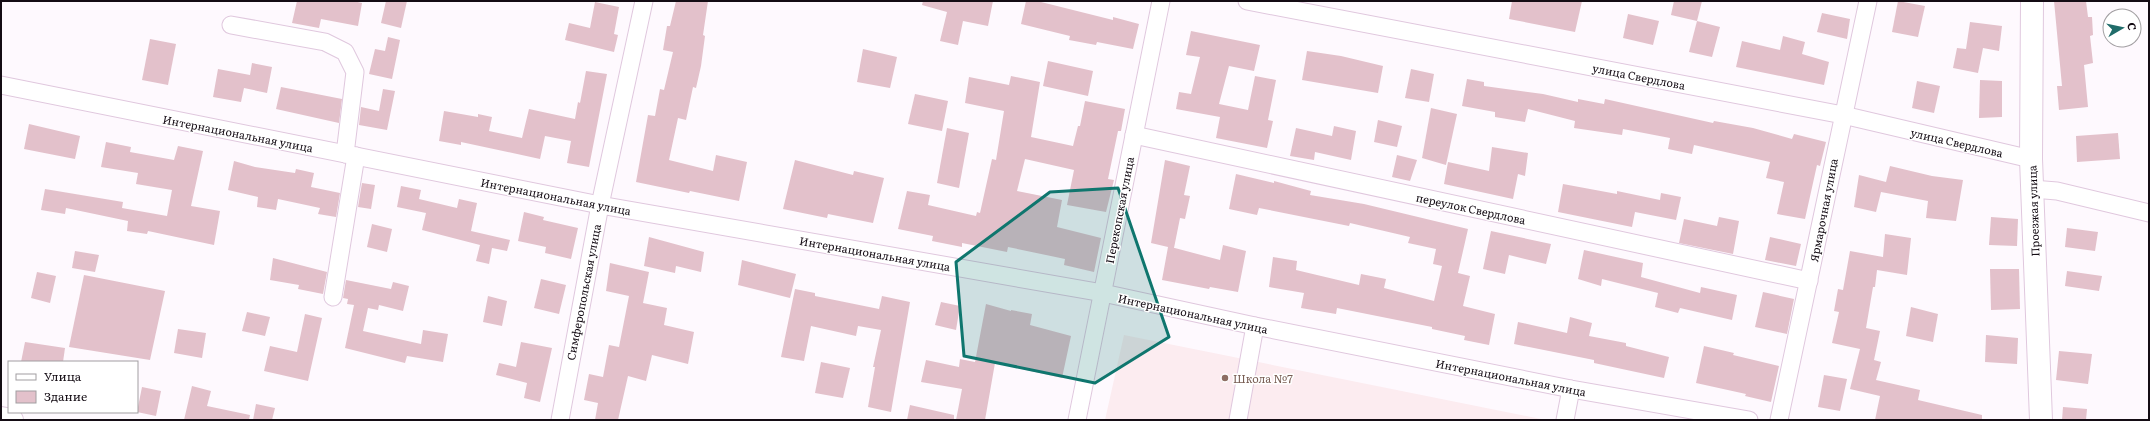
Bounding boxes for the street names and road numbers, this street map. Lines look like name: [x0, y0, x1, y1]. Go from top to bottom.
street label: улица Свердлова: [1591, 59, 1687, 93]
street label: Интернациональная улица: [161, 111, 315, 155]
street label: улица Свердлова: [1909, 124, 2005, 160]
street label: Перекопская улица: [1101, 155, 1137, 265]
street label: Ярмарочная улица: [1805, 157, 1841, 263]
street label: Проезжая улица: [2023, 165, 2043, 257]
street label: Интернациональная улица: [479, 174, 633, 218]
street label: переулок Свердлова: [1415, 189, 1527, 227]
street label: Симферопольская улица: [562, 222, 604, 362]
street label: Интернациональная улица: [798, 232, 952, 274]
street label: Интернациональная улица: [1117, 289, 1270, 337]
street label: Интернациональная улица: [1434, 355, 1588, 399]

